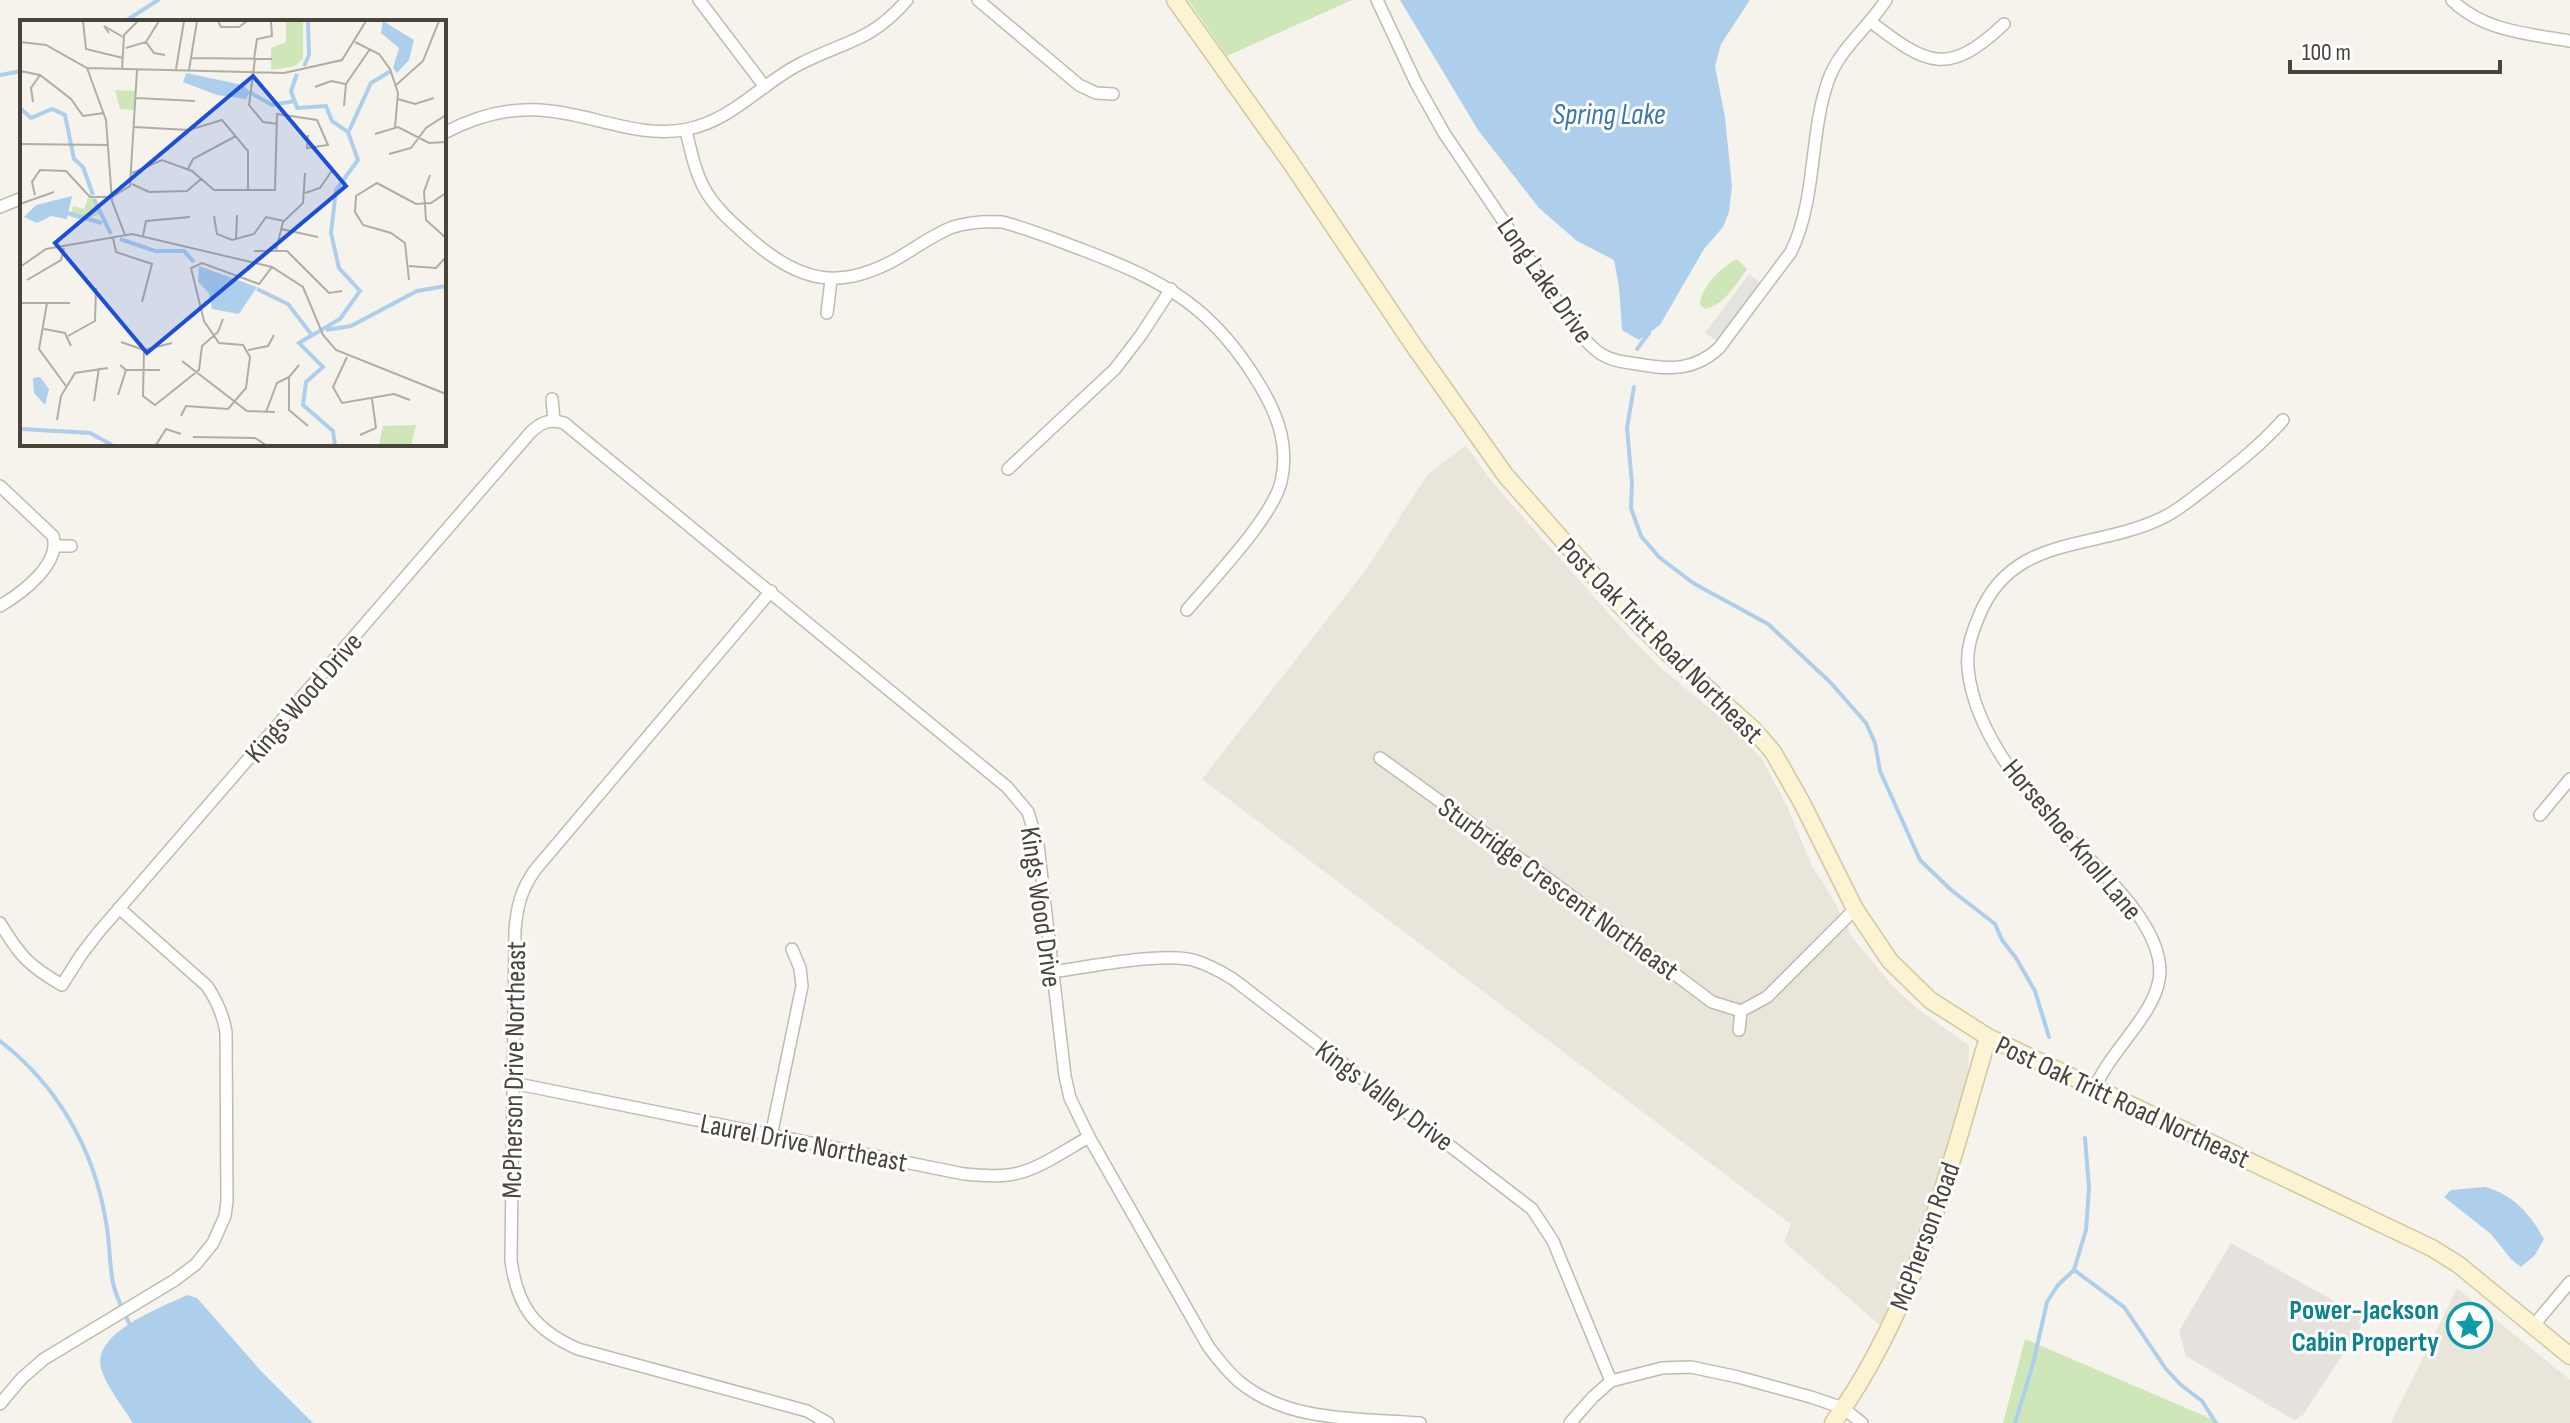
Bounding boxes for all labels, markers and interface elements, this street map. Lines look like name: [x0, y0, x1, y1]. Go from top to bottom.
inset map: [20, 20, 446, 446]
scale bar: [2290, 24, 2500, 74]
text: 100 m: [2302, 38, 2351, 67]
water label: Spring Lake: [1552, 97, 1666, 133]
street label: Long Lake Drive: [1490, 212, 1600, 350]
street label: Post Oak Tritt Road Northeast: [1551, 532, 1769, 750]
street label: Kings Wood Drive: [239, 626, 370, 770]
street label: Horseshoe Knoll Lane: [1995, 753, 2149, 927]
street label: Sturbridge Crescent Northeast: [1432, 791, 1685, 987]
street label: Kings Wood Drive: [1013, 825, 1068, 990]
street label: McPherson Drive Northeast: [496, 941, 533, 1199]
street label: Post Oak Tritt Road Northeast: [1990, 1029, 2255, 1176]
street label: Kings Valley Drive: [1309, 1034, 1459, 1159]
street label: Laurel Drive Northeast: [697, 1107, 910, 1180]
street label: McPherson Road: [1883, 1158, 1967, 1315]
place label: Power-Jackson Cabin Property: [2289, 1294, 2439, 1359]
place icon: Power-Jackson Cabin Property: [2446, 1301, 2494, 1349]

